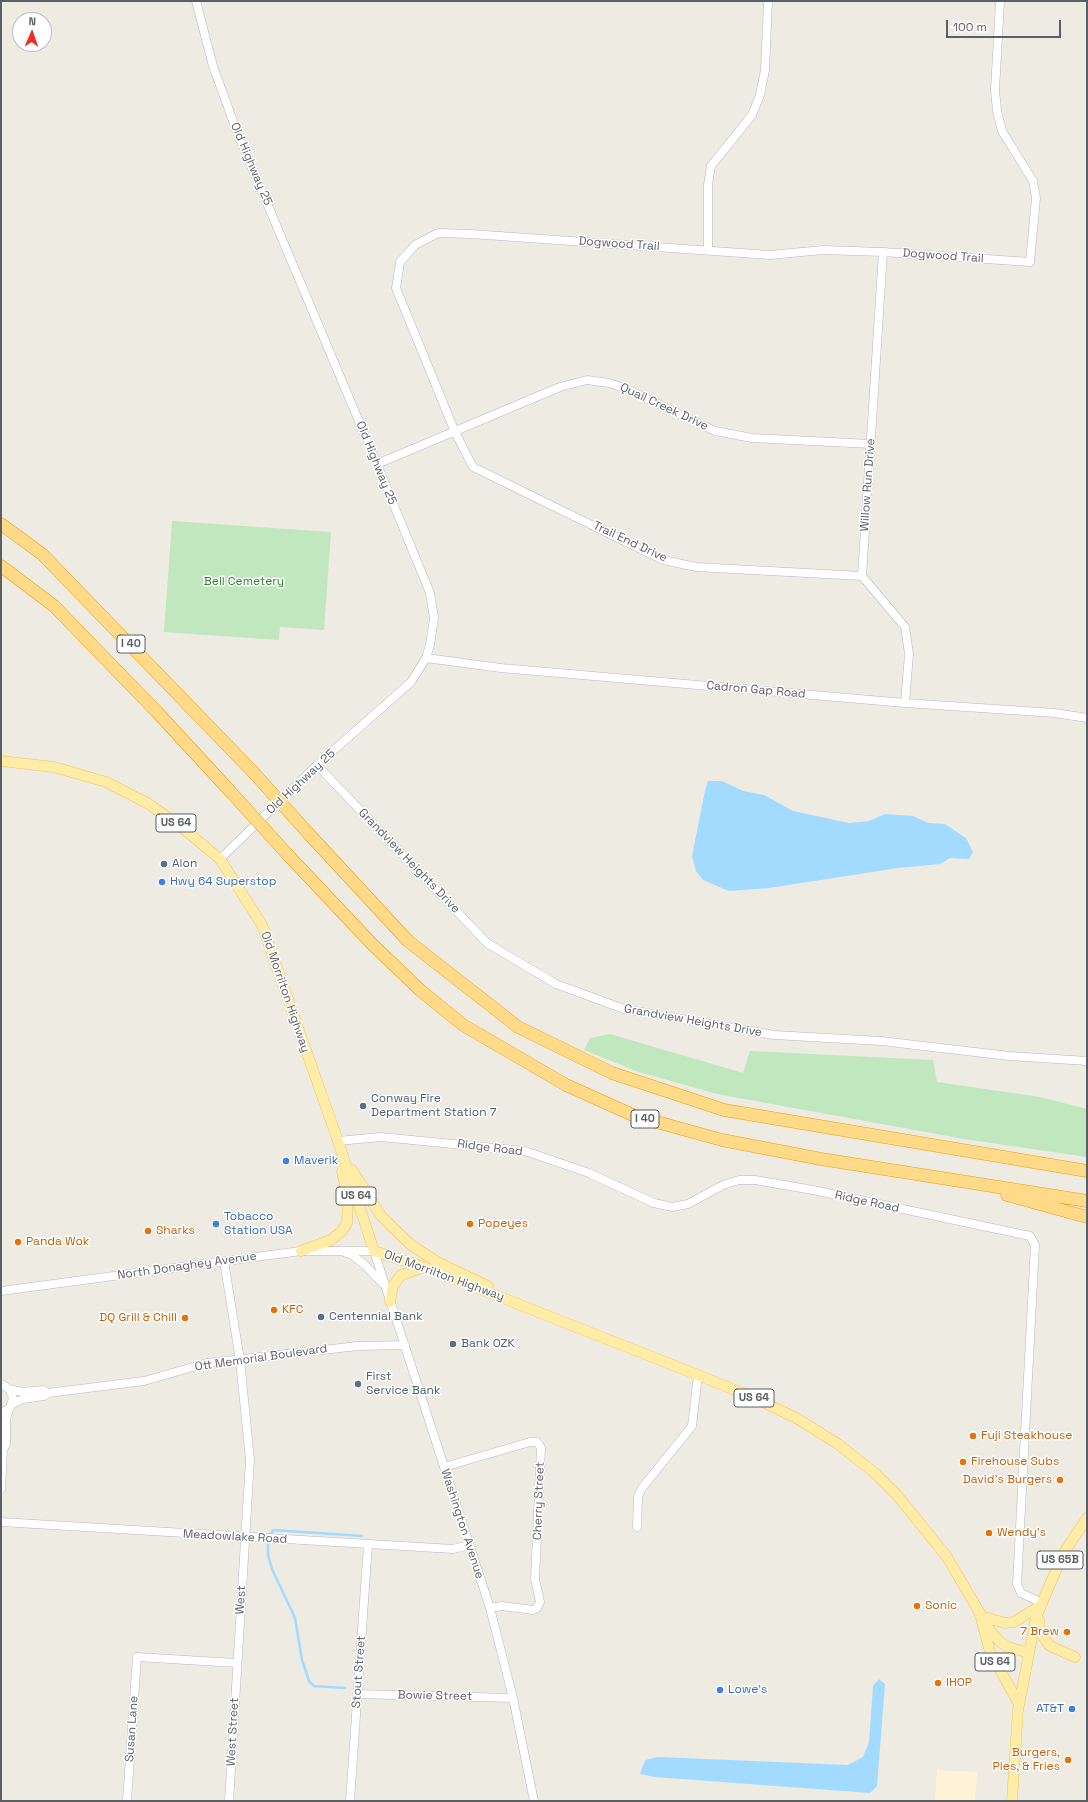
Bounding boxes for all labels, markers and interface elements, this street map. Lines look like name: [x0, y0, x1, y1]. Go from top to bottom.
north arrow: [12, 12, 52, 52]
scale bar: [948, 12, 1063, 38]
text: N: [28, 14, 36, 28]
text: 100 m: [953, 19, 987, 35]
street label: Old Highway 25: [227, 120, 275, 208]
street label: Dogwood Trail: [578, 234, 660, 254]
street label: Dogwood Trail: [902, 246, 984, 266]
street label: Quail Creek Drive: [618, 380, 710, 434]
street label: Old Highway 25: [353, 419, 399, 507]
street label: Willow Run Drive: [858, 438, 878, 532]
street label: Trail End Drive: [591, 519, 669, 565]
park label: Bell Cemetery: [204, 575, 284, 589]
road number: I 40: [117, 635, 145, 653]
street label: Cadron Gap Road: [706, 678, 806, 702]
street label: Old Highway 25: [264, 746, 338, 818]
street label: Grandview Heights Drive: [355, 806, 463, 916]
road number: US 64: [156, 814, 196, 832]
place label: Alon: [172, 857, 197, 871]
marker: Alon: [159, 859, 169, 869]
place label: Hwy 64 Superstop: [170, 875, 276, 889]
marker: Hwy 64 Superstop: [157, 877, 167, 887]
street label: Old Morrilton Highway: [258, 930, 312, 1054]
street label: Grandview Heights Drive: [623, 1002, 763, 1040]
place label: Conway Fire Department Station 7: [371, 1092, 496, 1120]
marker: Conway Fire Department Station 7: [358, 1101, 368, 1111]
road number: I 40: [631, 1110, 659, 1128]
street label: Ridge Road: [457, 1137, 523, 1159]
place label: Maverik: [294, 1154, 338, 1168]
marker: Maverik: [281, 1156, 291, 1166]
road number: US 64: [336, 1187, 376, 1205]
street label: Ridge Road: [833, 1188, 901, 1216]
place label: Tobacco Station USA: [224, 1210, 293, 1238]
place label: Popeyes: [478, 1217, 528, 1231]
marker: Tobacco Station USA: [211, 1219, 221, 1229]
marker: Popeyes: [465, 1219, 475, 1229]
place label: Sharks: [156, 1224, 195, 1238]
marker: Sharks: [143, 1226, 153, 1236]
place label: Panda Wok: [26, 1235, 89, 1249]
marker: Panda Wok: [13, 1237, 23, 1247]
street label: Old Morrilton Highway: [382, 1248, 506, 1304]
street label: North Donaghey Avenue: [117, 1249, 257, 1283]
place label: KFC: [282, 1303, 303, 1317]
marker: KFC: [269, 1305, 279, 1315]
place label: Centennial Bank: [329, 1310, 423, 1324]
place label: DQ Grill & Chill: [99, 1311, 177, 1325]
marker: Centennial Bank: [316, 1312, 326, 1322]
marker: DQ Grill & Chill: [180, 1313, 190, 1323]
place label: Bank OZK: [461, 1337, 515, 1351]
marker: Bank OZK: [448, 1339, 458, 1349]
street label: Ott Memorial Boulevard: [194, 1342, 328, 1374]
place label: First Service Bank: [366, 1370, 440, 1398]
marker: First Service Bank: [353, 1379, 363, 1389]
road number: US 64: [734, 1389, 774, 1407]
place label: Fuji Steakhouse: [981, 1429, 1072, 1443]
marker: Fuji Steakhouse: [968, 1431, 978, 1441]
place label: Firehouse Subs: [971, 1455, 1059, 1469]
marker: Firehouse Subs: [958, 1457, 968, 1467]
street label: Cherry Street: [530, 1462, 548, 1540]
street label: Washington Avenue: [437, 1467, 487, 1581]
place label: David's Burgers: [963, 1473, 1052, 1487]
marker: David's Burgers: [1055, 1475, 1065, 1485]
place label: Wendy's: [997, 1526, 1046, 1540]
street label: Meadowlake Road: [182, 1527, 288, 1547]
marker: Wendy's: [984, 1528, 994, 1538]
road number: US 65B: [1037, 1551, 1083, 1569]
street label: West: [233, 1585, 249, 1615]
place label: Sonic: [925, 1599, 957, 1613]
marker: Sonic: [912, 1601, 922, 1611]
place label: 7 Brew: [1020, 1625, 1059, 1639]
marker: 7 Brew: [1062, 1627, 1072, 1637]
street label: Stout Street: [349, 1635, 369, 1709]
road number: US 64: [975, 1653, 1015, 1671]
place label: IHOP: [946, 1676, 972, 1690]
marker: IHOP: [933, 1678, 943, 1688]
place label: Lowe's: [728, 1683, 767, 1697]
marker: Lowe's: [715, 1685, 725, 1695]
street label: Bowie Street: [398, 1688, 472, 1704]
street label: Susan Lane: [123, 1695, 141, 1763]
street label: West Street: [224, 1697, 242, 1767]
place label: AT&T: [1036, 1702, 1064, 1716]
marker: AT&T: [1067, 1704, 1077, 1714]
place label: Burgers, Pies, & Fries: [993, 1746, 1060, 1774]
marker: Burgers, Pies, & Fries: [1063, 1755, 1073, 1765]

